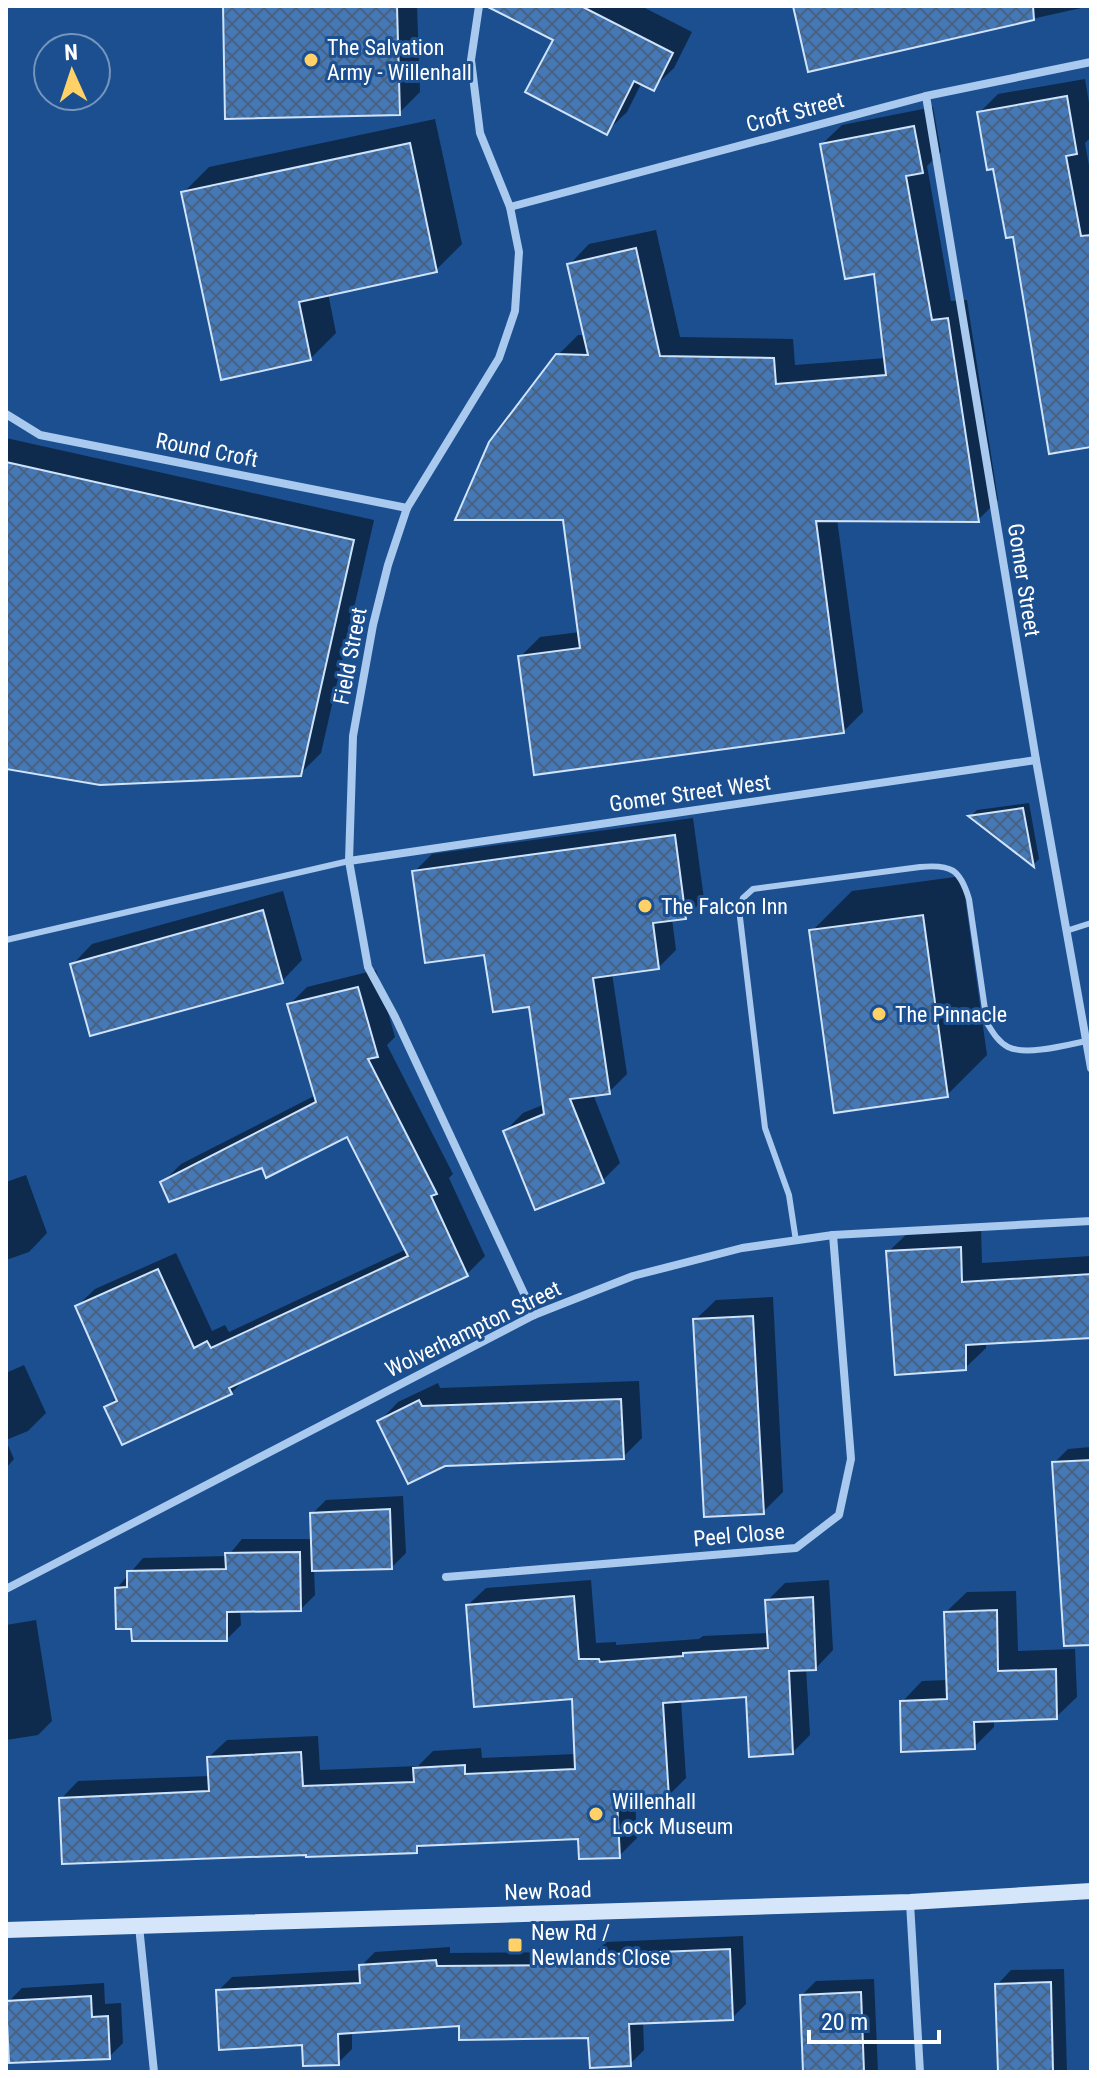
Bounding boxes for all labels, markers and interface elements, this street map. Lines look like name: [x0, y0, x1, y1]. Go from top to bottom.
north arrow: [32, 32, 112, 112]
place label: The Salvation Army - Willenhall: [327, 35, 472, 85]
text: N: [64, 40, 78, 65]
marker: The Salvation Army - Willenhall: [302, 51, 320, 69]
street label: Croft Street: [743, 87, 847, 137]
street label: Round Croft: [154, 428, 260, 472]
street label: Gomer Street: [1003, 522, 1045, 638]
street label: Field Street: [328, 605, 372, 707]
street label: Gomer Street West: [608, 769, 772, 817]
place label: The Falcon Inn: [661, 894, 788, 919]
marker: The Falcon Inn: [636, 897, 654, 915]
place label: The Pinnacle: [895, 1002, 1007, 1027]
marker: The Pinnacle: [870, 1005, 888, 1023]
street label: Wolverhampton Street: [381, 1276, 565, 1382]
street label: Peel Close: [692, 1519, 786, 1551]
place label: Willenhall Lock Museum: [612, 1789, 733, 1839]
marker: Willenhall Lock Museum: [587, 1805, 605, 1823]
street label: New Road: [504, 1877, 592, 1905]
place label: New Rd / Newlands Close: [531, 1920, 670, 1970]
marker: New Rd / Newlands Close: [506, 1936, 524, 1954]
scale bar: [809, 1994, 939, 2044]
text: 20 m: [821, 2008, 868, 2036]

